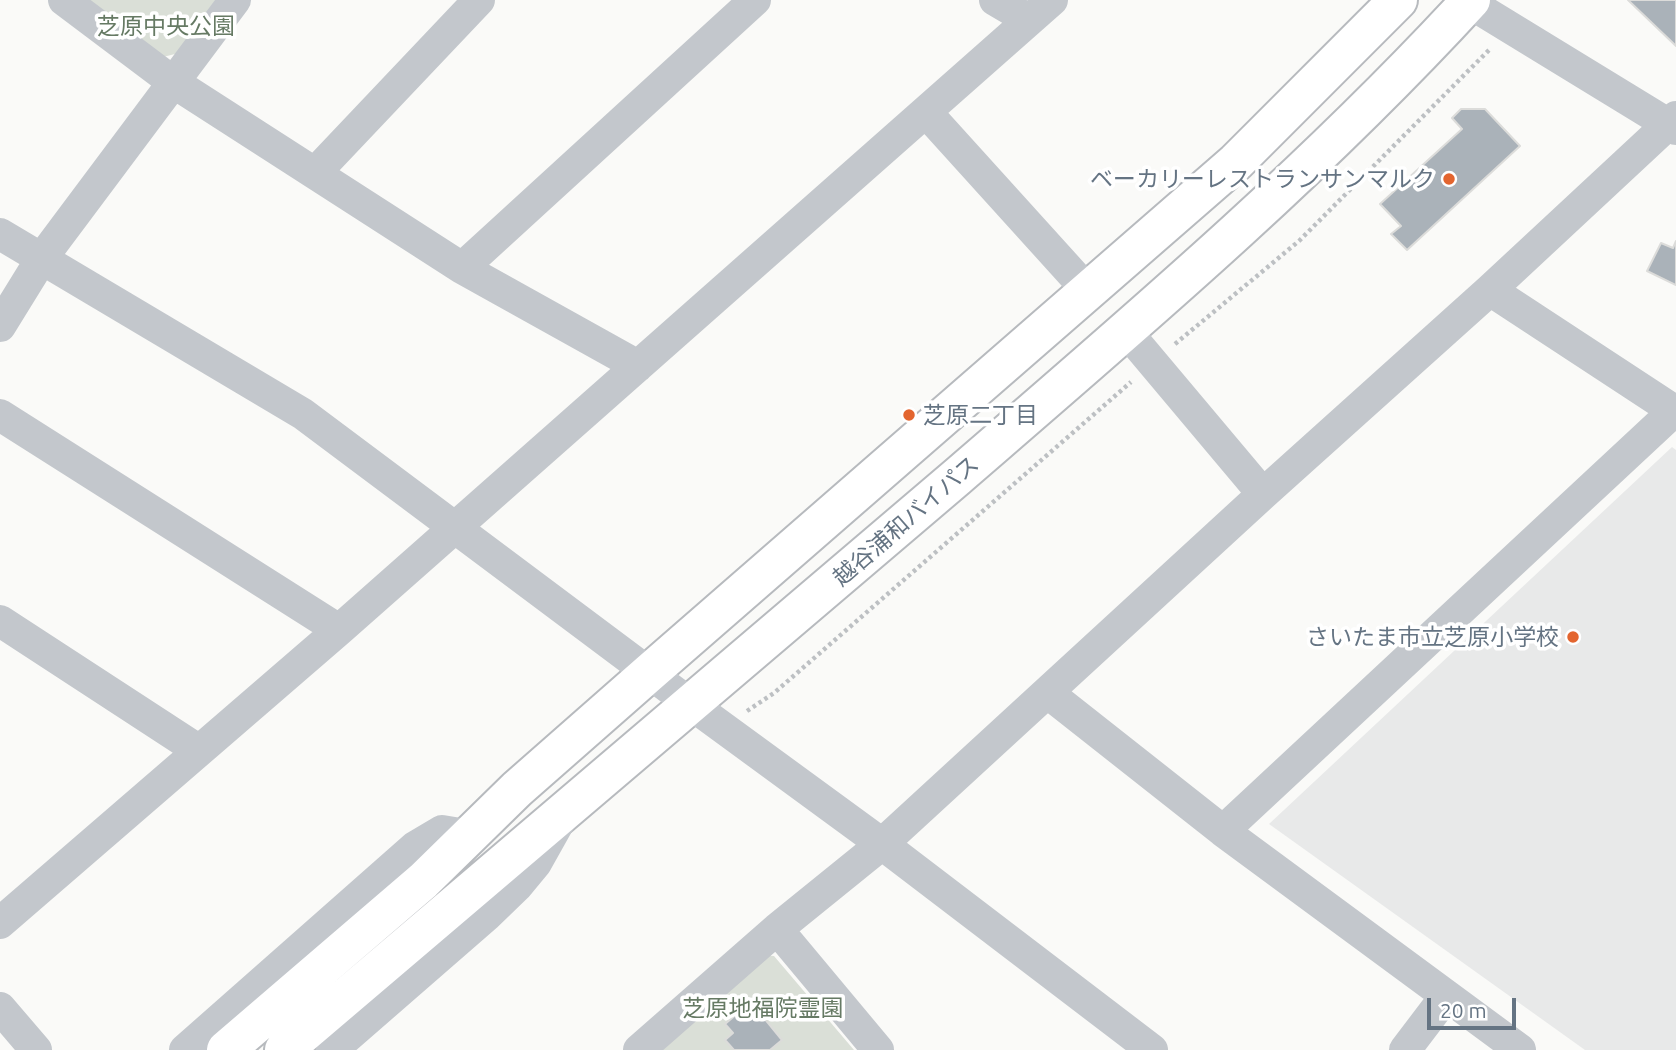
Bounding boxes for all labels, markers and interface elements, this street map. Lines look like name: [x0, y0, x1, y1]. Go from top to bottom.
park label: 芝原中央公園: [97, 12, 235, 40]
place label: ベーカリーレストランサンマルク: [1090, 165, 1435, 193]
marker: ベーカリーレストランサンマルク: [1441, 171, 1457, 187]
place label: 芝原二丁目: [923, 401, 1038, 429]
marker: 芝原二丁目: [901, 407, 917, 423]
street label: 越谷浦和バイパス: [828, 450, 984, 592]
place label: さいたま市立芝原小学校: [1306, 623, 1559, 651]
marker: さいたま市立芝原小学校: [1565, 629, 1581, 645]
scale bar: [1431, 984, 1520, 1028]
park label: 芝原地福院霊園: [683, 994, 843, 1022]
text: 20 m: [1440, 998, 1487, 1022]

